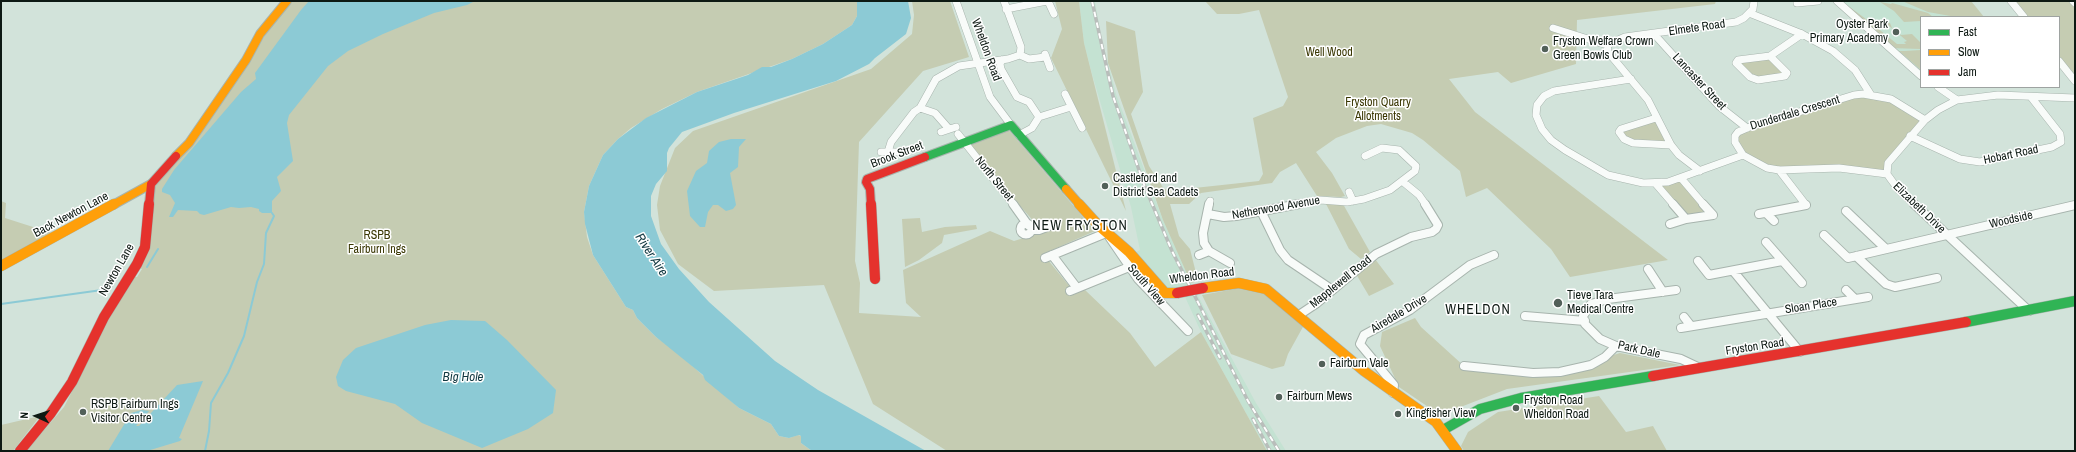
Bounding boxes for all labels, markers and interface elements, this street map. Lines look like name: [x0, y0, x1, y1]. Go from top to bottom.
legend: [1920, 16, 2060, 88]
street label: Wheldon Road: [968, 17, 1004, 83]
street label: Elmete Road: [1668, 17, 1726, 39]
place label: Oyster Park Primary Academy: [1810, 18, 1888, 46]
text: Fast: [1958, 24, 1977, 40]
marker: Oyster Park Primary Academy: [1891, 27, 1901, 37]
place label: Fryston Welfare Crown Green Bowls Club: [1553, 35, 1653, 63]
marker: Fryston Welfare Crown Green Bowls Club: [1540, 44, 1550, 54]
text: Slow: [1958, 44, 1979, 60]
park label: Well Wood: [1305, 46, 1353, 60]
street label: Lancaster Street: [1669, 51, 1729, 113]
text: Jam: [1958, 64, 1977, 80]
street label: Dunderdale Crescent: [1748, 93, 1842, 133]
park label: Fryston Quarry Allotments: [1345, 96, 1411, 124]
street label: Brook Street: [869, 138, 925, 172]
street label: Hobart Road: [1982, 142, 2040, 168]
street label: North Street: [972, 154, 1016, 204]
place label: Castleford and District Sea Cadets: [1113, 172, 1198, 200]
street label: Elizabeth Drive: [1890, 179, 1948, 237]
marker: Castleford and District Sea Cadets: [1100, 181, 1110, 191]
street label: Back Newton Lane: [31, 189, 111, 241]
street label: Netherwood Avenue: [1231, 193, 1321, 223]
street label: Woodside: [1988, 208, 2034, 232]
district label: NEW FRYSTON: [1032, 218, 1128, 234]
park label: RSPB Fairburn Ings: [348, 229, 406, 257]
water label: River Aire: [631, 231, 671, 279]
street label: Newton Lane: [96, 241, 138, 299]
street label: Mapplewell Road: [1307, 253, 1375, 311]
street label: South View: [1124, 261, 1168, 309]
street label: Wheldon Road: [1169, 265, 1235, 287]
place label: Tieve Tara Medical Centre: [1567, 289, 1634, 317]
street label: Airedale Drive: [1368, 292, 1430, 336]
street label: Sloan Place: [1784, 295, 1838, 317]
marker: Tieve Tara Medical Centre: [1552, 297, 1564, 309]
district label: WHELDON: [1445, 302, 1511, 318]
street label: Fryston Road: [1725, 335, 1785, 359]
street label: Park Dale: [1616, 338, 1662, 362]
place label: Fairburn Vale: [1330, 357, 1388, 371]
marker: Fairburn Vale: [1317, 359, 1327, 369]
water label: Big Hole: [443, 370, 483, 386]
place label: Fairburn Mews: [1287, 390, 1352, 404]
marker: Fairburn Mews: [1274, 392, 1284, 402]
place label: Fryston Road Wheldon Road: [1524, 394, 1589, 422]
north arrow: [16, 396, 56, 436]
place label: RSPB Fairburn Ings Visitor Centre: [91, 398, 179, 426]
marker: Fryston Road Wheldon Road: [1511, 403, 1521, 413]
marker: RSPB Fairburn Ings Visitor Centre: [78, 407, 88, 417]
place label: Kingfisher View: [1406, 407, 1475, 421]
marker: Kingfisher View: [1393, 409, 1403, 419]
text: N: [17, 412, 31, 419]

